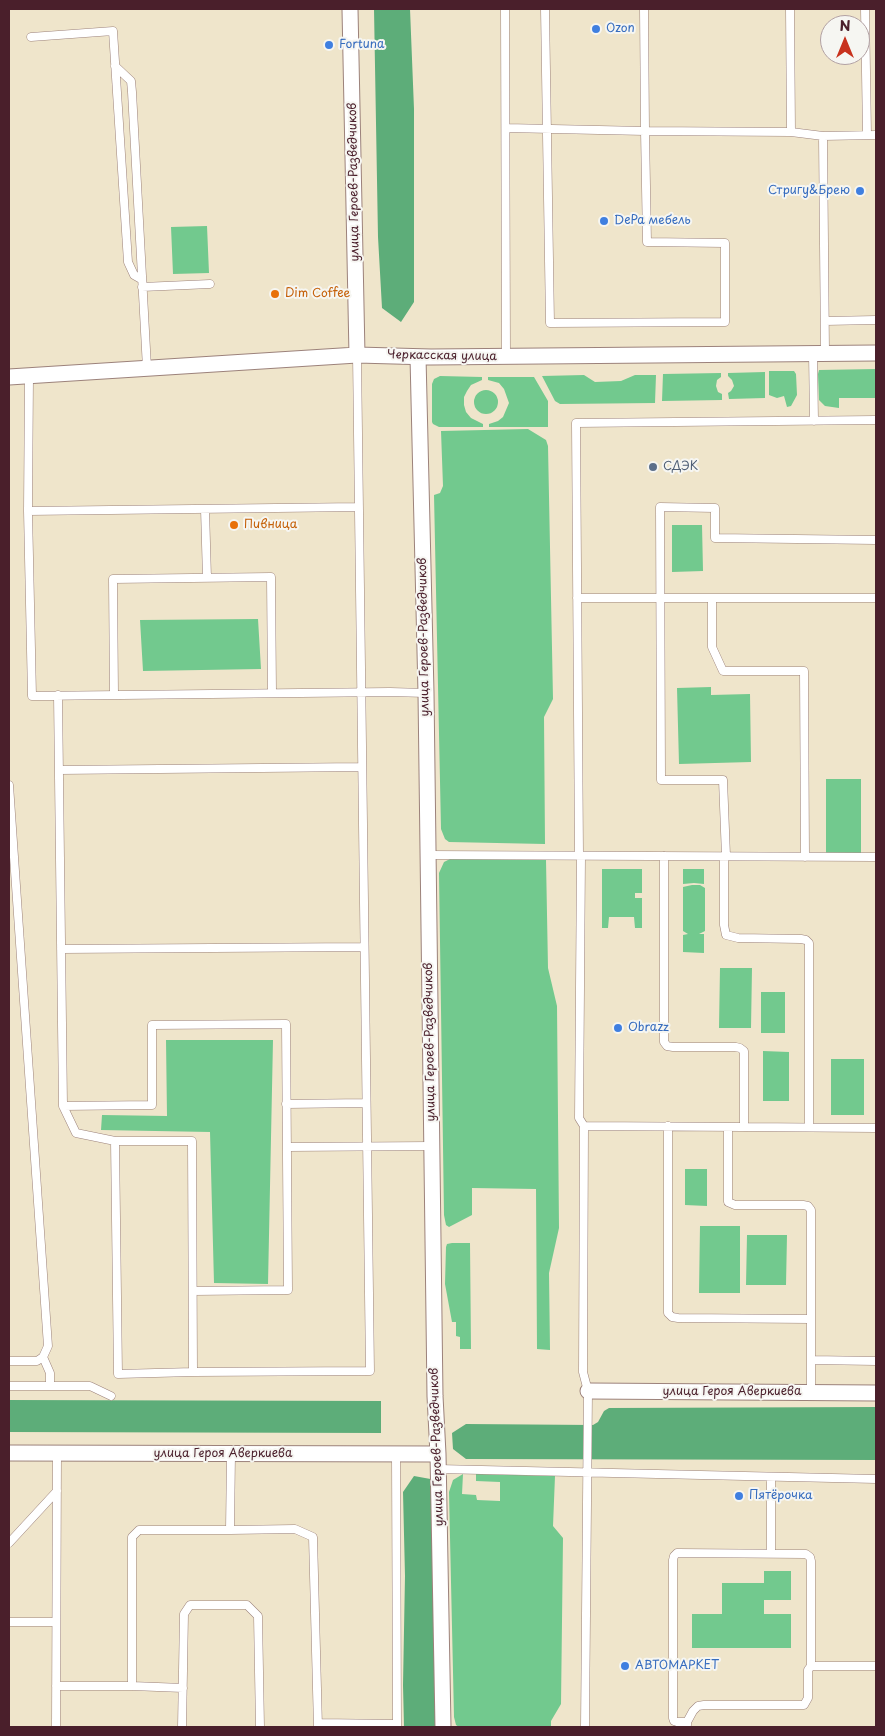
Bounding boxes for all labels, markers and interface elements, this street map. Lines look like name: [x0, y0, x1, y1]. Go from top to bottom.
north arrow: [820, 15, 870, 65]
text: N: [839, 15, 851, 36]
place label: Ozon: [606, 22, 635, 36]
marker: Ozon: [590, 23, 602, 35]
place label: Fortuna: [339, 38, 384, 52]
marker: Fortuna: [323, 39, 335, 51]
street label: улица Героев-Разведчиков: [345, 102, 363, 262]
place label: Стригу&Брею: [768, 184, 850, 198]
marker: Стригу&Брею: [854, 185, 866, 197]
place label: DePa мебель: [614, 214, 691, 228]
marker: DePa мебель: [598, 215, 610, 227]
place label: Dim Coffee: [285, 287, 350, 301]
marker: Dim Coffee: [269, 288, 281, 300]
street label: Черкасская улица: [387, 348, 497, 364]
place label: СДЭК: [663, 460, 698, 474]
marker: СДЭК: [647, 461, 659, 473]
place label: Пивница: [244, 518, 297, 532]
marker: Пивница: [228, 519, 240, 531]
street label: улица Героев-Разведчиков: [415, 557, 433, 717]
street label: улица Героев-Разведчиков: [421, 962, 439, 1122]
place label: Obrazz: [628, 1021, 669, 1035]
marker: Obrazz: [612, 1022, 624, 1034]
street label: улица Героев-Разведчиков: [427, 1367, 447, 1527]
street label: улица Героя Аверкиева: [663, 1385, 801, 1399]
street label: улица Героя Аверкиева: [154, 1447, 292, 1461]
place label: Пятёрочка: [749, 1489, 812, 1503]
marker: Пятёрочка: [733, 1490, 745, 1502]
place label: АВТОМАРКЕТ: [635, 1659, 719, 1673]
marker: АВТОМАРКЕТ: [619, 1660, 631, 1672]

